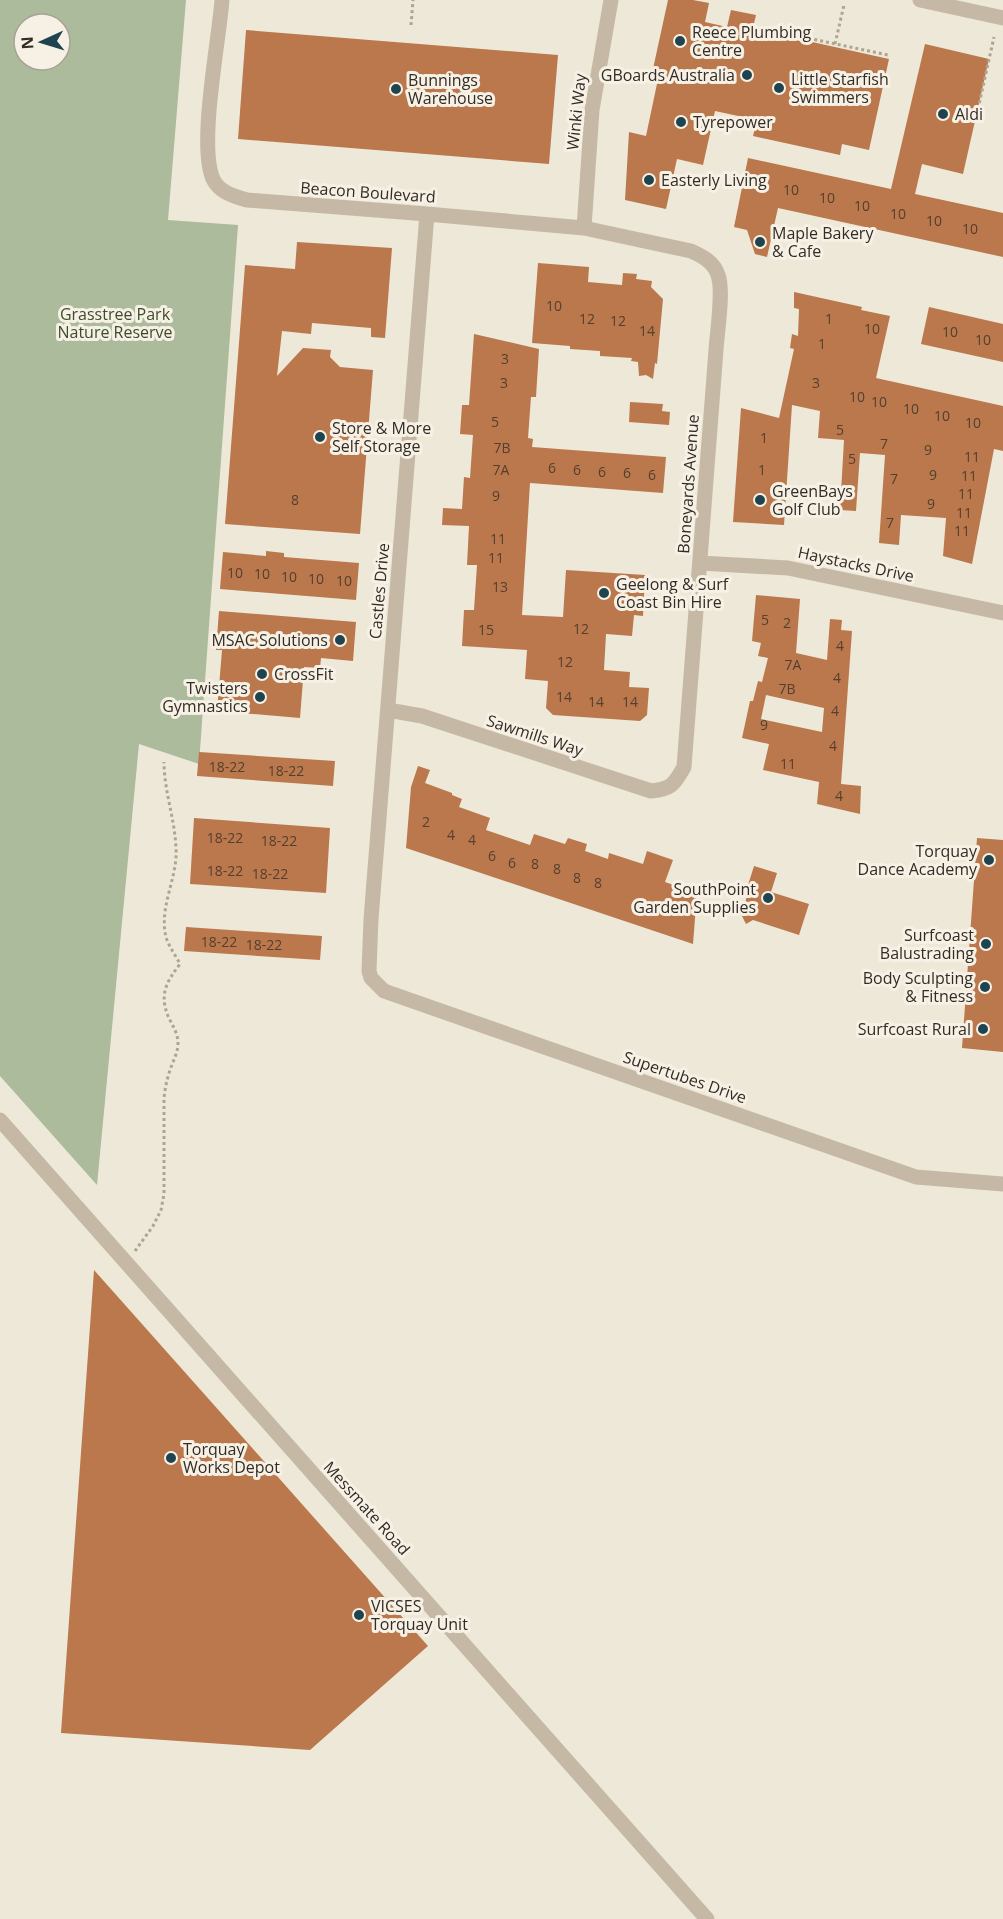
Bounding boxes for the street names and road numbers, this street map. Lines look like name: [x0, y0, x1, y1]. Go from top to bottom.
street label: Winki Way: [561, 72, 591, 151]
street label: Beacon Boulevard: [300, 176, 436, 208]
street label: Boneyards Avenue: [672, 414, 704, 554]
street label: Haystacks Drive: [796, 541, 916, 587]
street label: Castles Drive: [364, 542, 394, 640]
street label: Sawmills Way: [484, 709, 587, 761]
street label: Supertubes Drive: [620, 1046, 750, 1108]
street label: Messmate Road: [319, 1456, 415, 1560]

